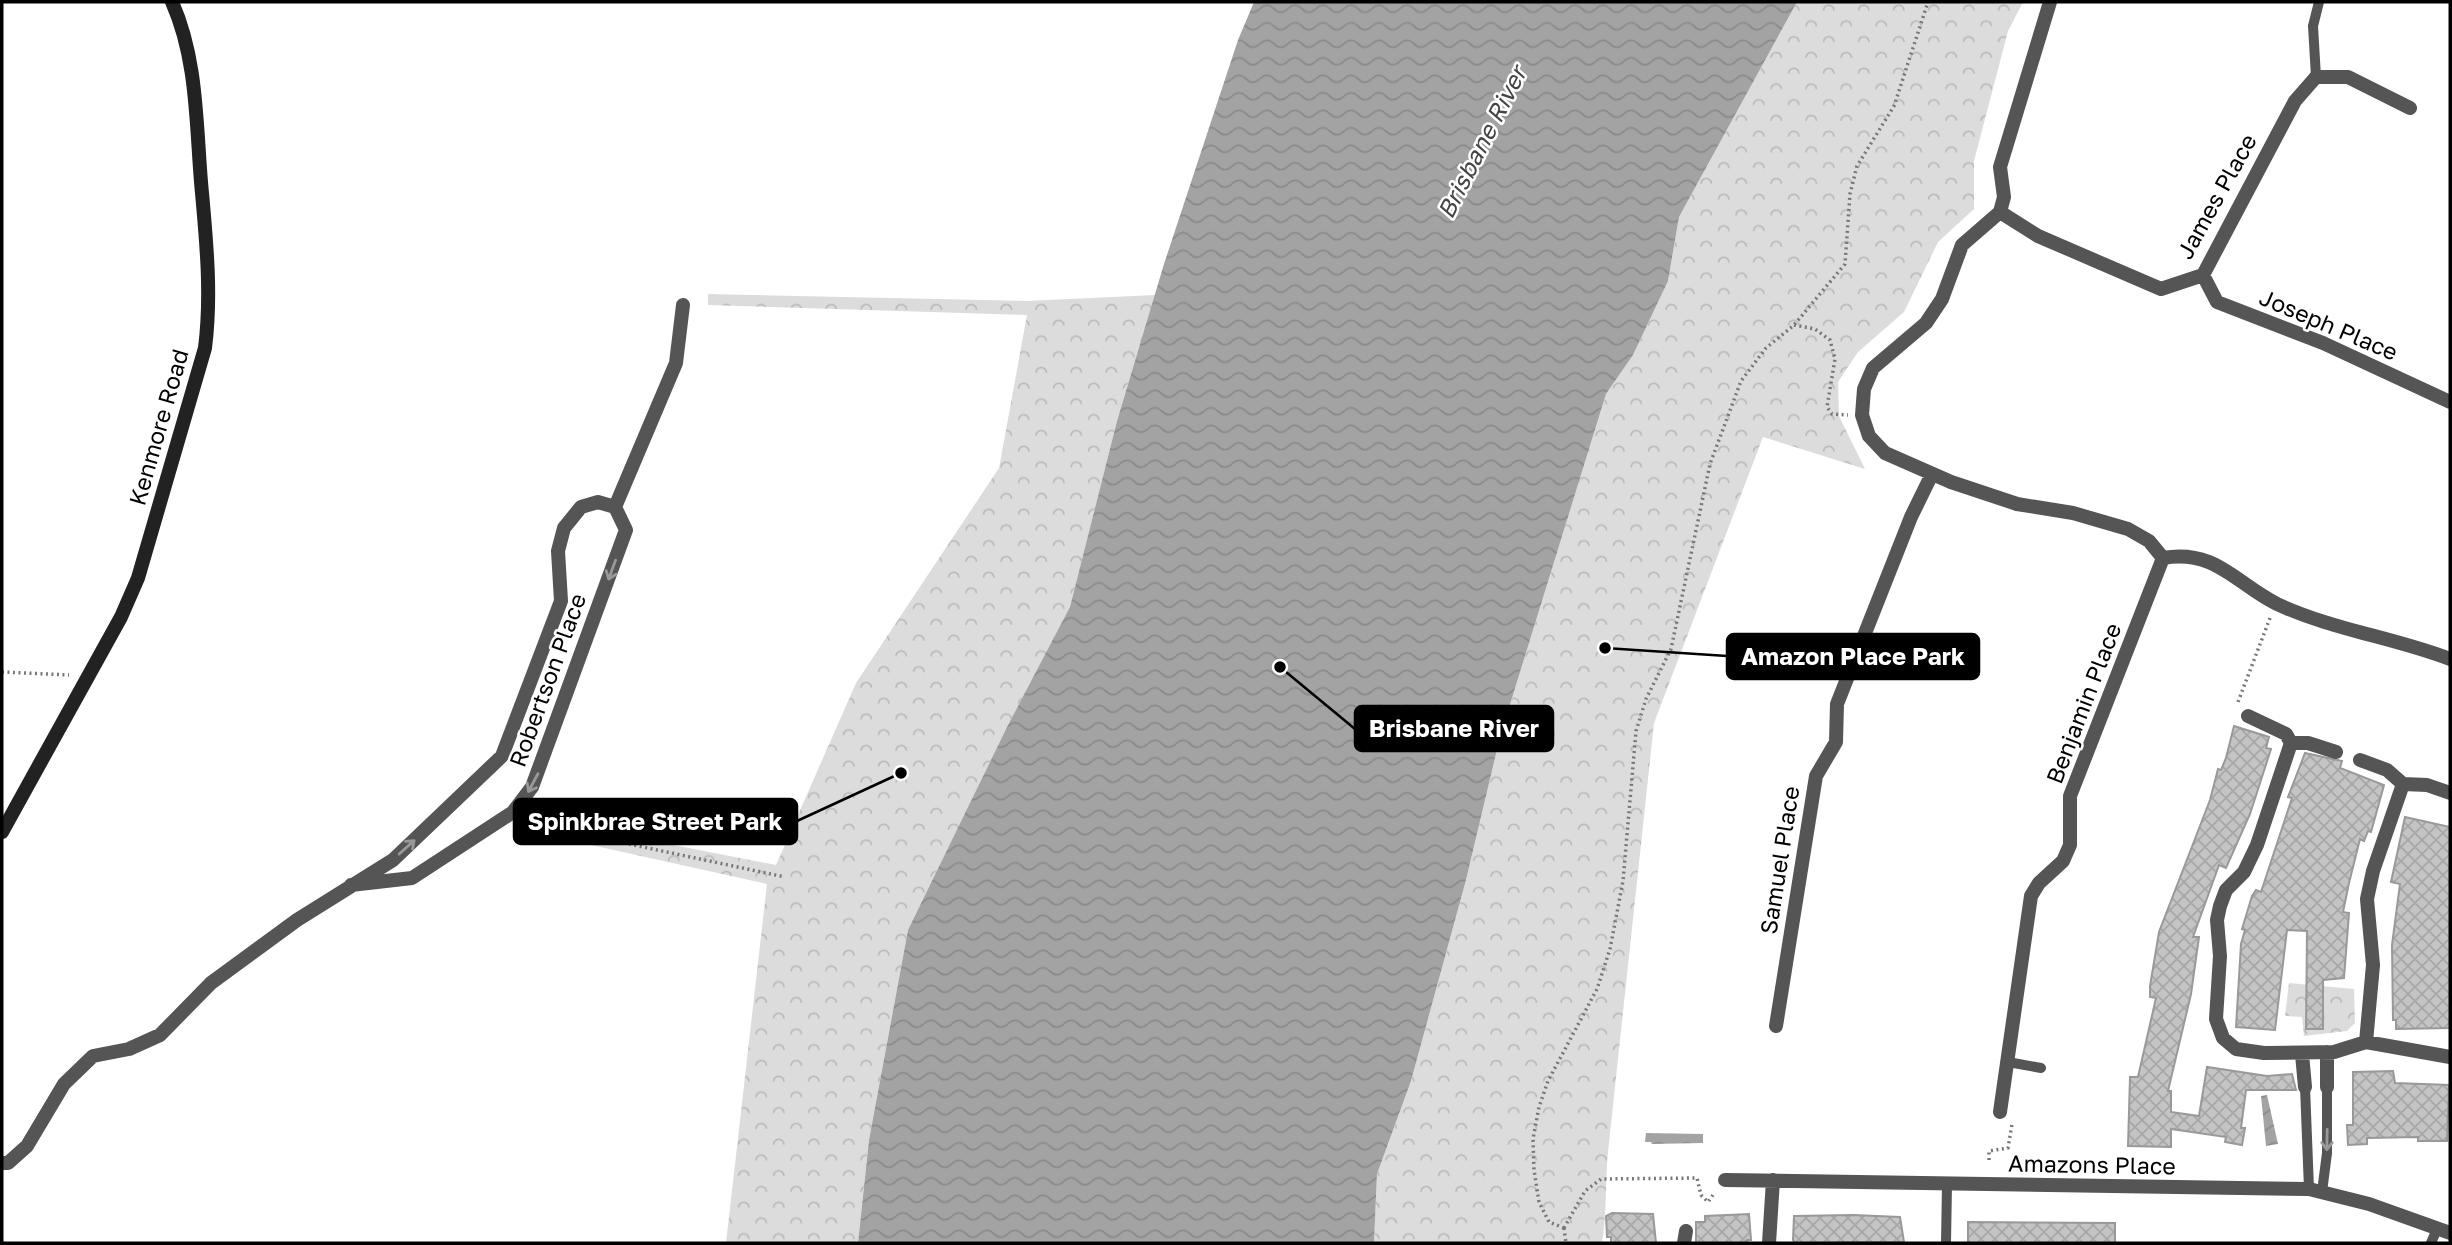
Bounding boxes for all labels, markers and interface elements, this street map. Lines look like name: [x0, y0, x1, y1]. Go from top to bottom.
water label: Brisbane River: [1430, 58, 1533, 223]
street label: James Place: [2170, 129, 2262, 263]
street label: Joseph Place: [2256, 282, 2402, 366]
street label: Kenmore Road: [122, 346, 194, 508]
one-way arrow: [605, 558, 617, 580]
street label: Robertson Place: [503, 589, 591, 771]
street label: Benjamin Place: [2040, 619, 2126, 787]
callout: Amazon Place Park: [1727, 634, 1979, 679]
text: Amazon Place Park: [1741, 641, 1965, 670]
callout: Brisbane River: [1355, 706, 1553, 751]
text: Brisbane River: [1369, 713, 1539, 742]
one-way arrow: [525, 772, 539, 793]
street label: Samuel Place: [1753, 784, 1805, 936]
callout: Spinkbrae Street Park: [514, 799, 797, 844]
text: Spinkbrae Street Park: [528, 806, 783, 835]
one-way arrow: [398, 838, 415, 855]
one-way arrow: [2320, 1128, 2334, 1151]
street label: Amazons Place: [2008, 1149, 2176, 1179]

